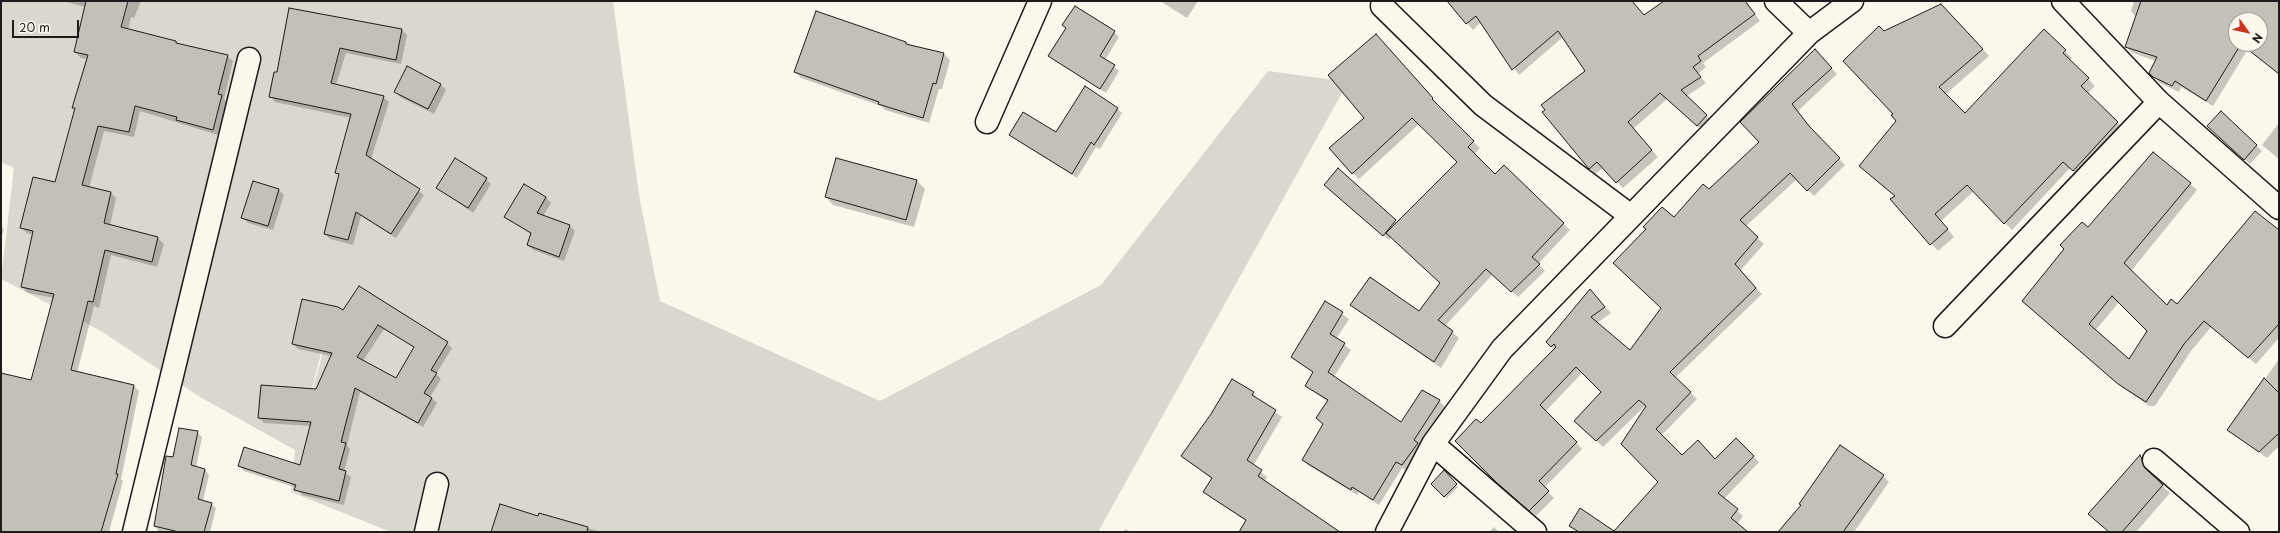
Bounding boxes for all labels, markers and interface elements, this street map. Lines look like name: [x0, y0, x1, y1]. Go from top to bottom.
scale bar: [14, 12, 81, 38]
north arrow: [2228, 12, 2268, 52]
text: 20 m: [19, 18, 50, 36]
text: N: [2248, 30, 2267, 47]

